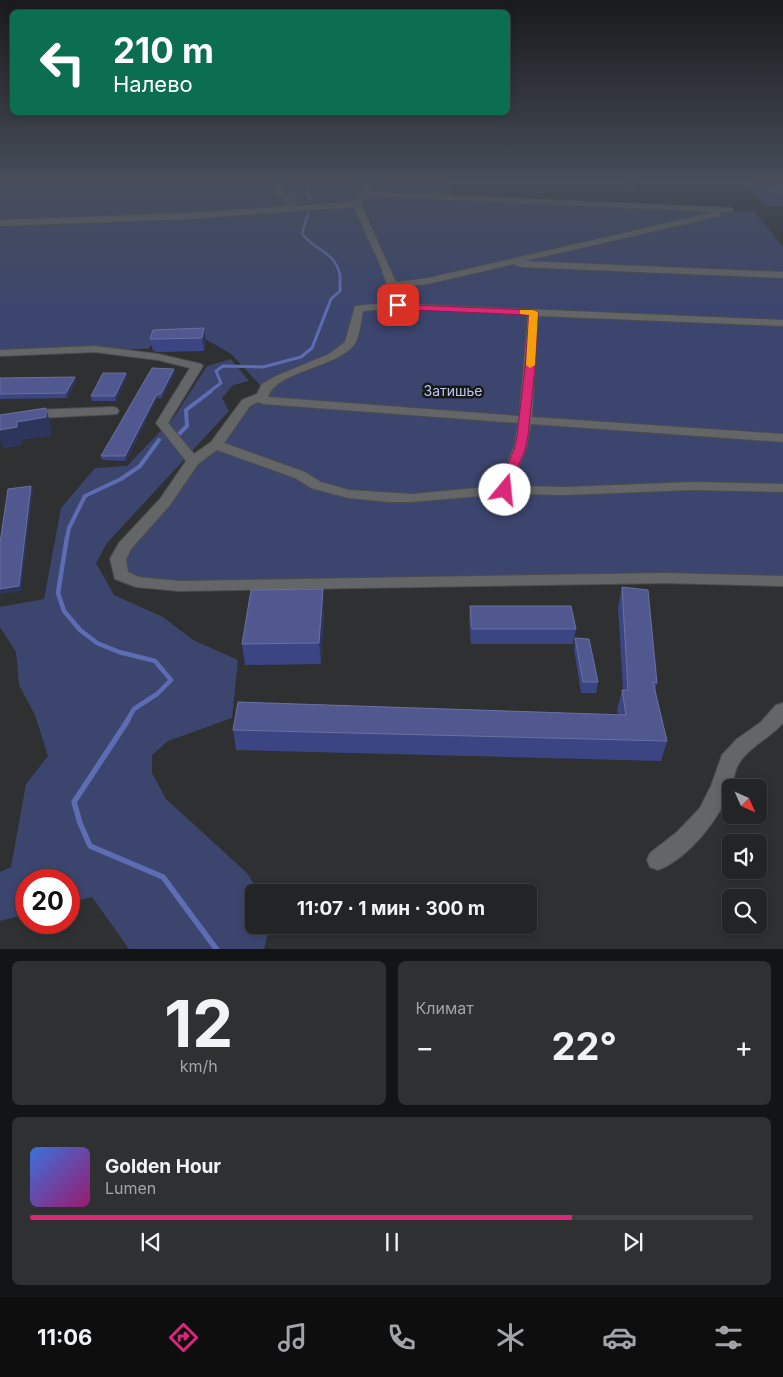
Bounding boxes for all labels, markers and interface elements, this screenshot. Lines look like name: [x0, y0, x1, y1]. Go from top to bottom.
text: 210 m: [113, 29, 214, 71]
icon: left: [30, 30, 95, 95]
text: Налево: [113, 71, 193, 97]
pin: [377, 284, 419, 326]
icon: arrive: [384, 291, 412, 319]
park label: Затишье: [423, 382, 483, 399]
position arrow: [478, 463, 530, 515]
north arrow: [722, 779, 768, 824]
map controls: [722, 779, 767, 934]
button: sound: [722, 834, 767, 879]
speed limit sign: 20: [15, 869, 80, 934]
button: search: [722, 889, 767, 934]
text: 11:07 · 1 мин · 300 m: [297, 897, 485, 920]
text: 12: [164, 984, 233, 1063]
text: Климат: [416, 998, 474, 1018]
text: 22°: [552, 1023, 617, 1069]
text: −: [416, 1030, 434, 1064]
text: +: [734, 1030, 753, 1064]
text: km/h: [180, 1056, 218, 1076]
text: Golden Hour: [105, 1155, 221, 1178]
text: Lumen: [105, 1178, 156, 1198]
icon: previous: [137, 1228, 165, 1256]
icon: pause: [378, 1228, 406, 1256]
icon: next: [619, 1228, 647, 1256]
icon: directions: [166, 1320, 201, 1355]
icon: music: [275, 1320, 310, 1355]
icon: phone: [384, 1320, 419, 1355]
icon: climate: [493, 1320, 528, 1355]
icon: car: [602, 1320, 637, 1355]
icon: filters: [711, 1320, 746, 1355]
text: 11:06: [37, 1324, 92, 1350]

